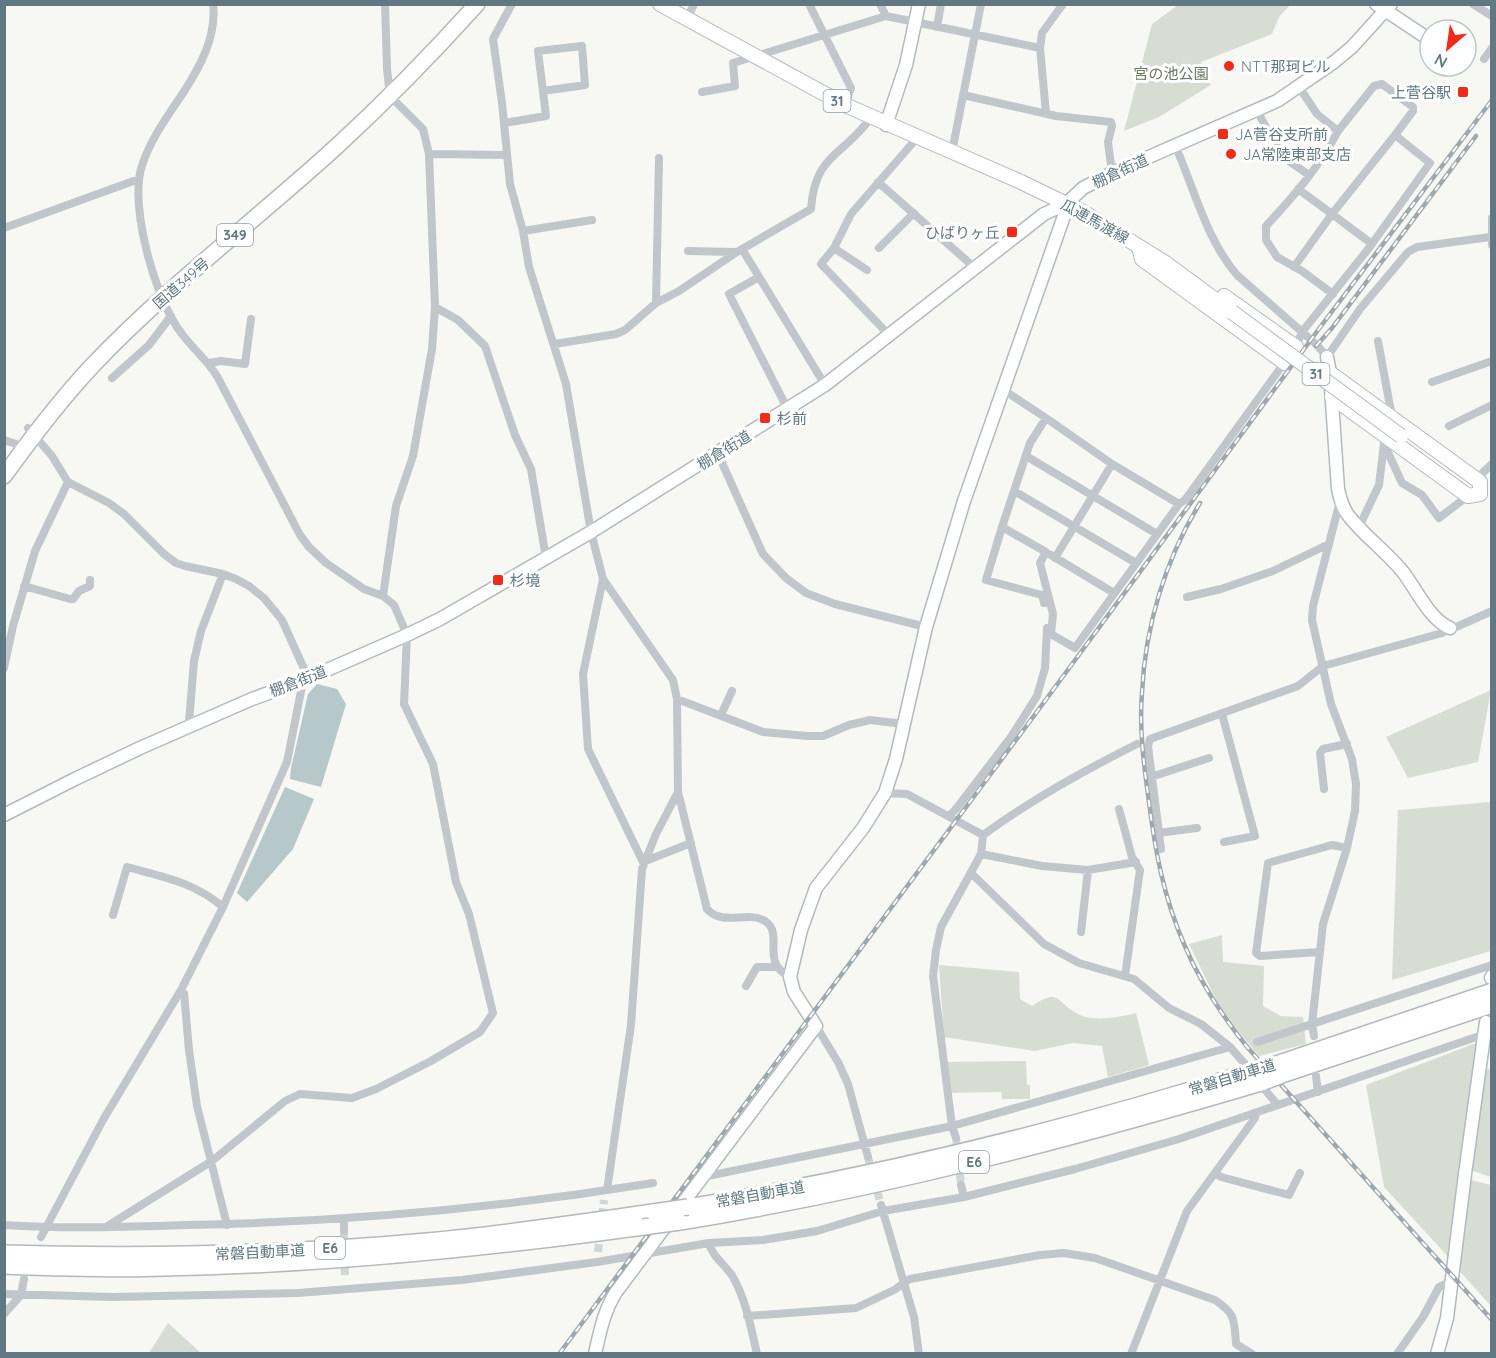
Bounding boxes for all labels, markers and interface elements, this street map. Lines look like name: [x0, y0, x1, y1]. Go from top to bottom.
north arrow: [1418, 18, 1478, 78]
text: N: [1431, 50, 1451, 73]
place label: NTT那珂ビル: [1241, 57, 1331, 76]
marker: NTT那珂ビル: [1222, 59, 1236, 73]
park label: 宮の池公園: [1133, 64, 1209, 83]
place label: 上菅谷駅: [1391, 83, 1451, 102]
marker: 上菅谷駅: [1456, 85, 1470, 99]
road number: 31: [824, 90, 850, 112]
place label: JA菅谷支所前: [1235, 125, 1328, 144]
marker: JA菅谷支所前: [1216, 127, 1230, 141]
place label: JA常陸東部支店: [1243, 145, 1351, 164]
marker: JA常陸東部支店: [1224, 147, 1238, 161]
street label: 棚倉街道: [1089, 150, 1151, 192]
street label: 瓜連馬渡線: [1058, 195, 1132, 247]
place label: ひばりヶ丘: [925, 223, 1000, 242]
road number: 349: [217, 224, 253, 246]
marker: ひばりヶ丘: [1005, 225, 1019, 239]
street label: 国道349号: [149, 253, 213, 313]
road number: 31: [1302, 363, 1330, 385]
place label: 杉前: [777, 409, 807, 428]
marker: 杉前: [758, 411, 772, 425]
street label: 棚倉街道: [694, 426, 754, 474]
place label: 杉境: [510, 571, 540, 590]
marker: 杉境: [491, 573, 505, 587]
street label: 棚倉街道: [267, 661, 329, 701]
street label: 常磐自動車道: [1186, 1055, 1278, 1099]
road number: E6: [959, 1151, 989, 1173]
street label: 常磐自動車道: [714, 1177, 806, 1211]
road number: E6: [315, 1237, 345, 1259]
street label: 常磐自動車道: [215, 1240, 305, 1264]

